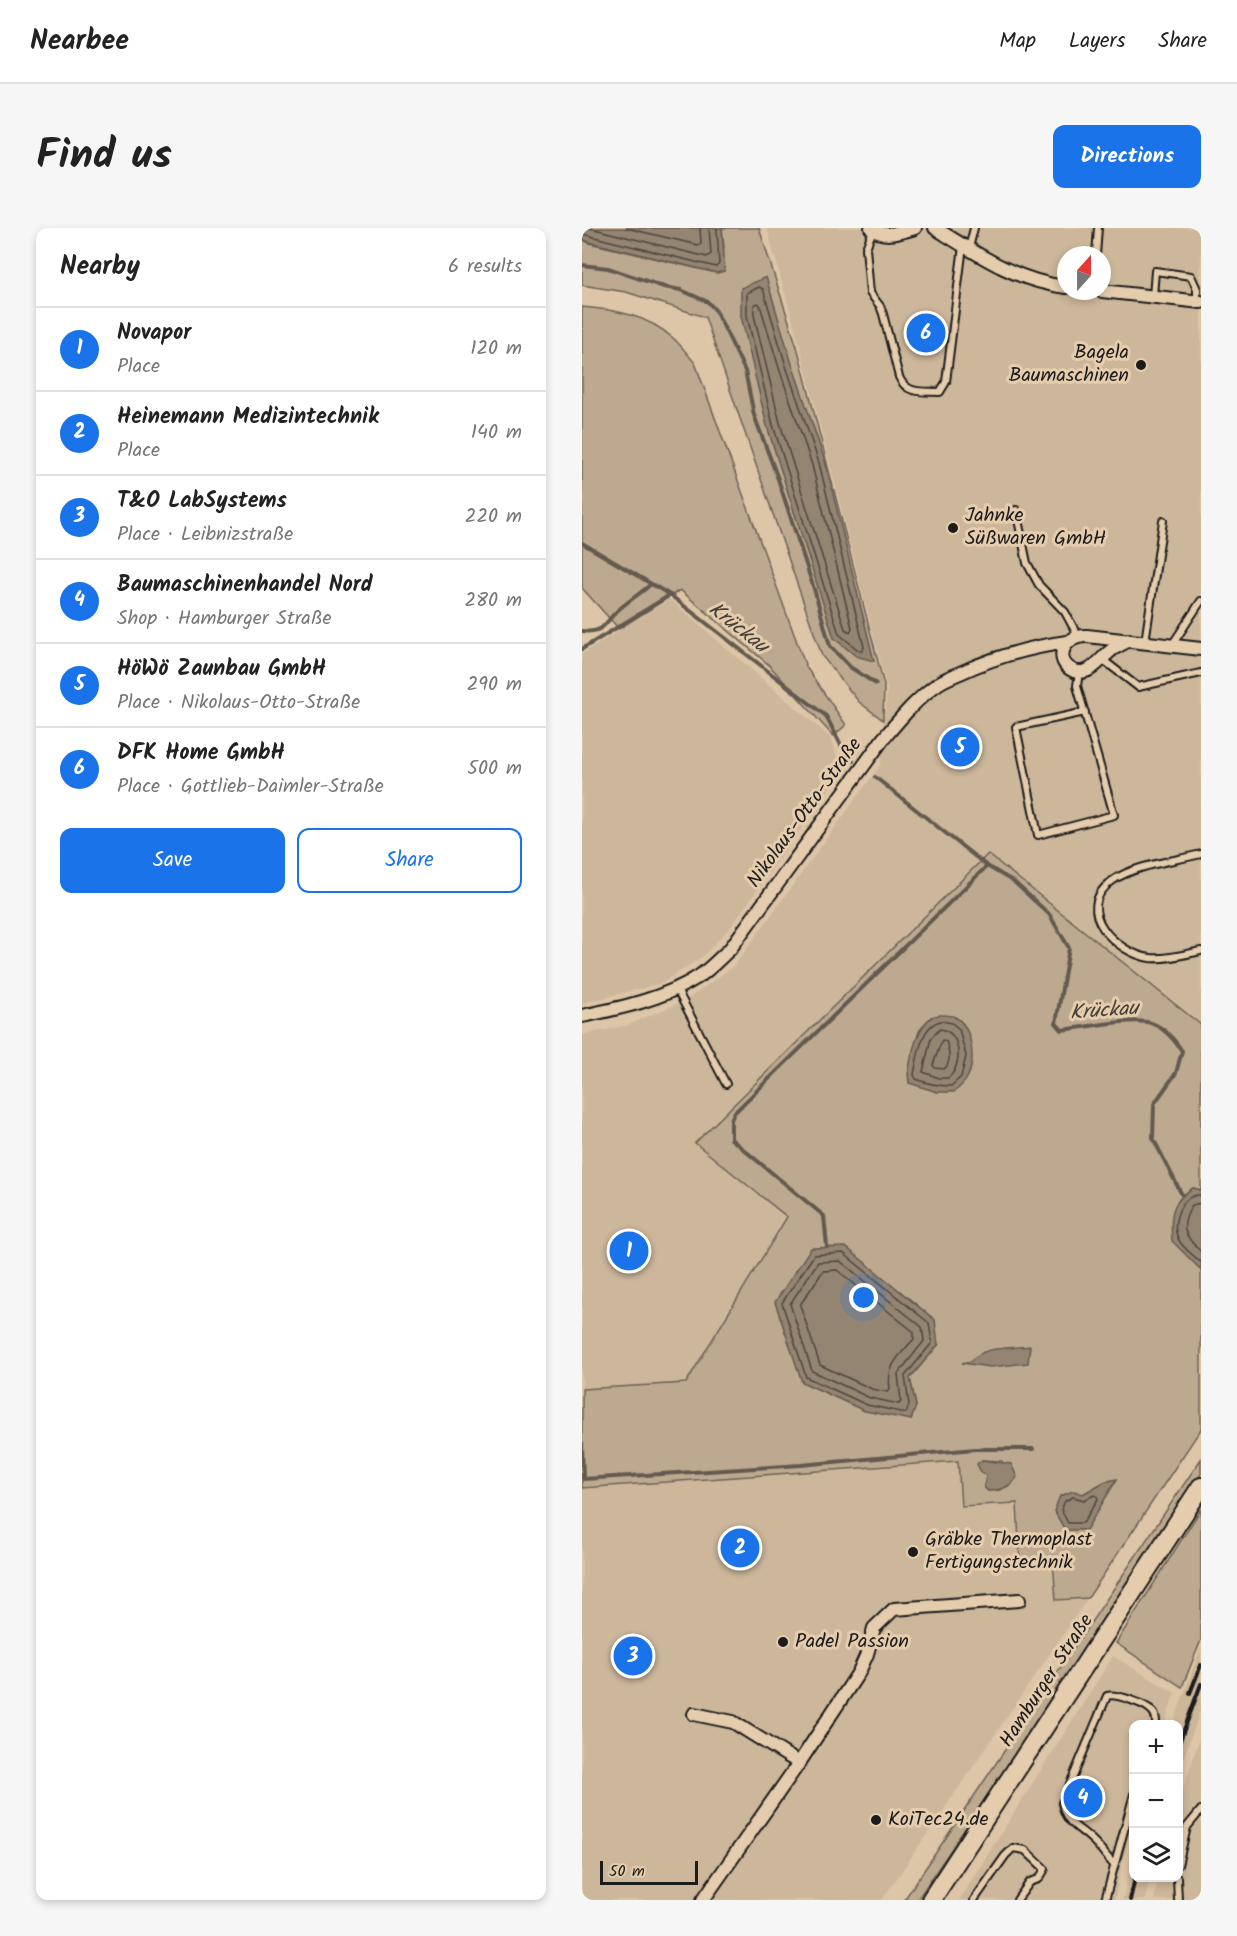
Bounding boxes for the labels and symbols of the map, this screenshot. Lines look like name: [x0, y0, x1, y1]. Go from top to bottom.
north arrow: [1057, 246, 1111, 300]
pin: 6: [906, 310, 946, 356]
place label: Bagela Baumaschinen: [1009, 337, 1129, 392]
marker: Bagela Baumaschinen: [1134, 358, 1148, 372]
place label: Jahnke Süßwaren GmbH: [965, 500, 1106, 555]
marker: Jahnke Süßwaren GmbH: [946, 521, 960, 535]
water label: Krückau: [701, 594, 777, 664]
pin: 5: [940, 724, 980, 770]
street label: Nikolaus-Otto-Straße: [739, 731, 871, 895]
water label: Krückau: [1069, 992, 1142, 1030]
pin: 1: [610, 1228, 648, 1274]
your location: [849, 1283, 878, 1312]
place label: Gräbke Thermoplast Fertigungstechnik: [925, 1524, 1093, 1579]
pin: 2: [720, 1526, 760, 1570]
marker: Gräbke Thermoplast Fertigungstechnik: [906, 1545, 920, 1559]
street label: Hamburger Straße: [992, 1608, 1102, 1754]
place label: Padel Passion: [795, 1626, 909, 1658]
pin: 3: [614, 1634, 652, 1678]
marker: Padel Passion: [776, 1635, 790, 1649]
pin: 4: [1064, 1776, 1102, 1820]
place label: KoiTec24.de: [888, 1804, 989, 1836]
marker: KoiTec24.de: [869, 1813, 883, 1827]
scale bar: [600, 1858, 698, 1886]

